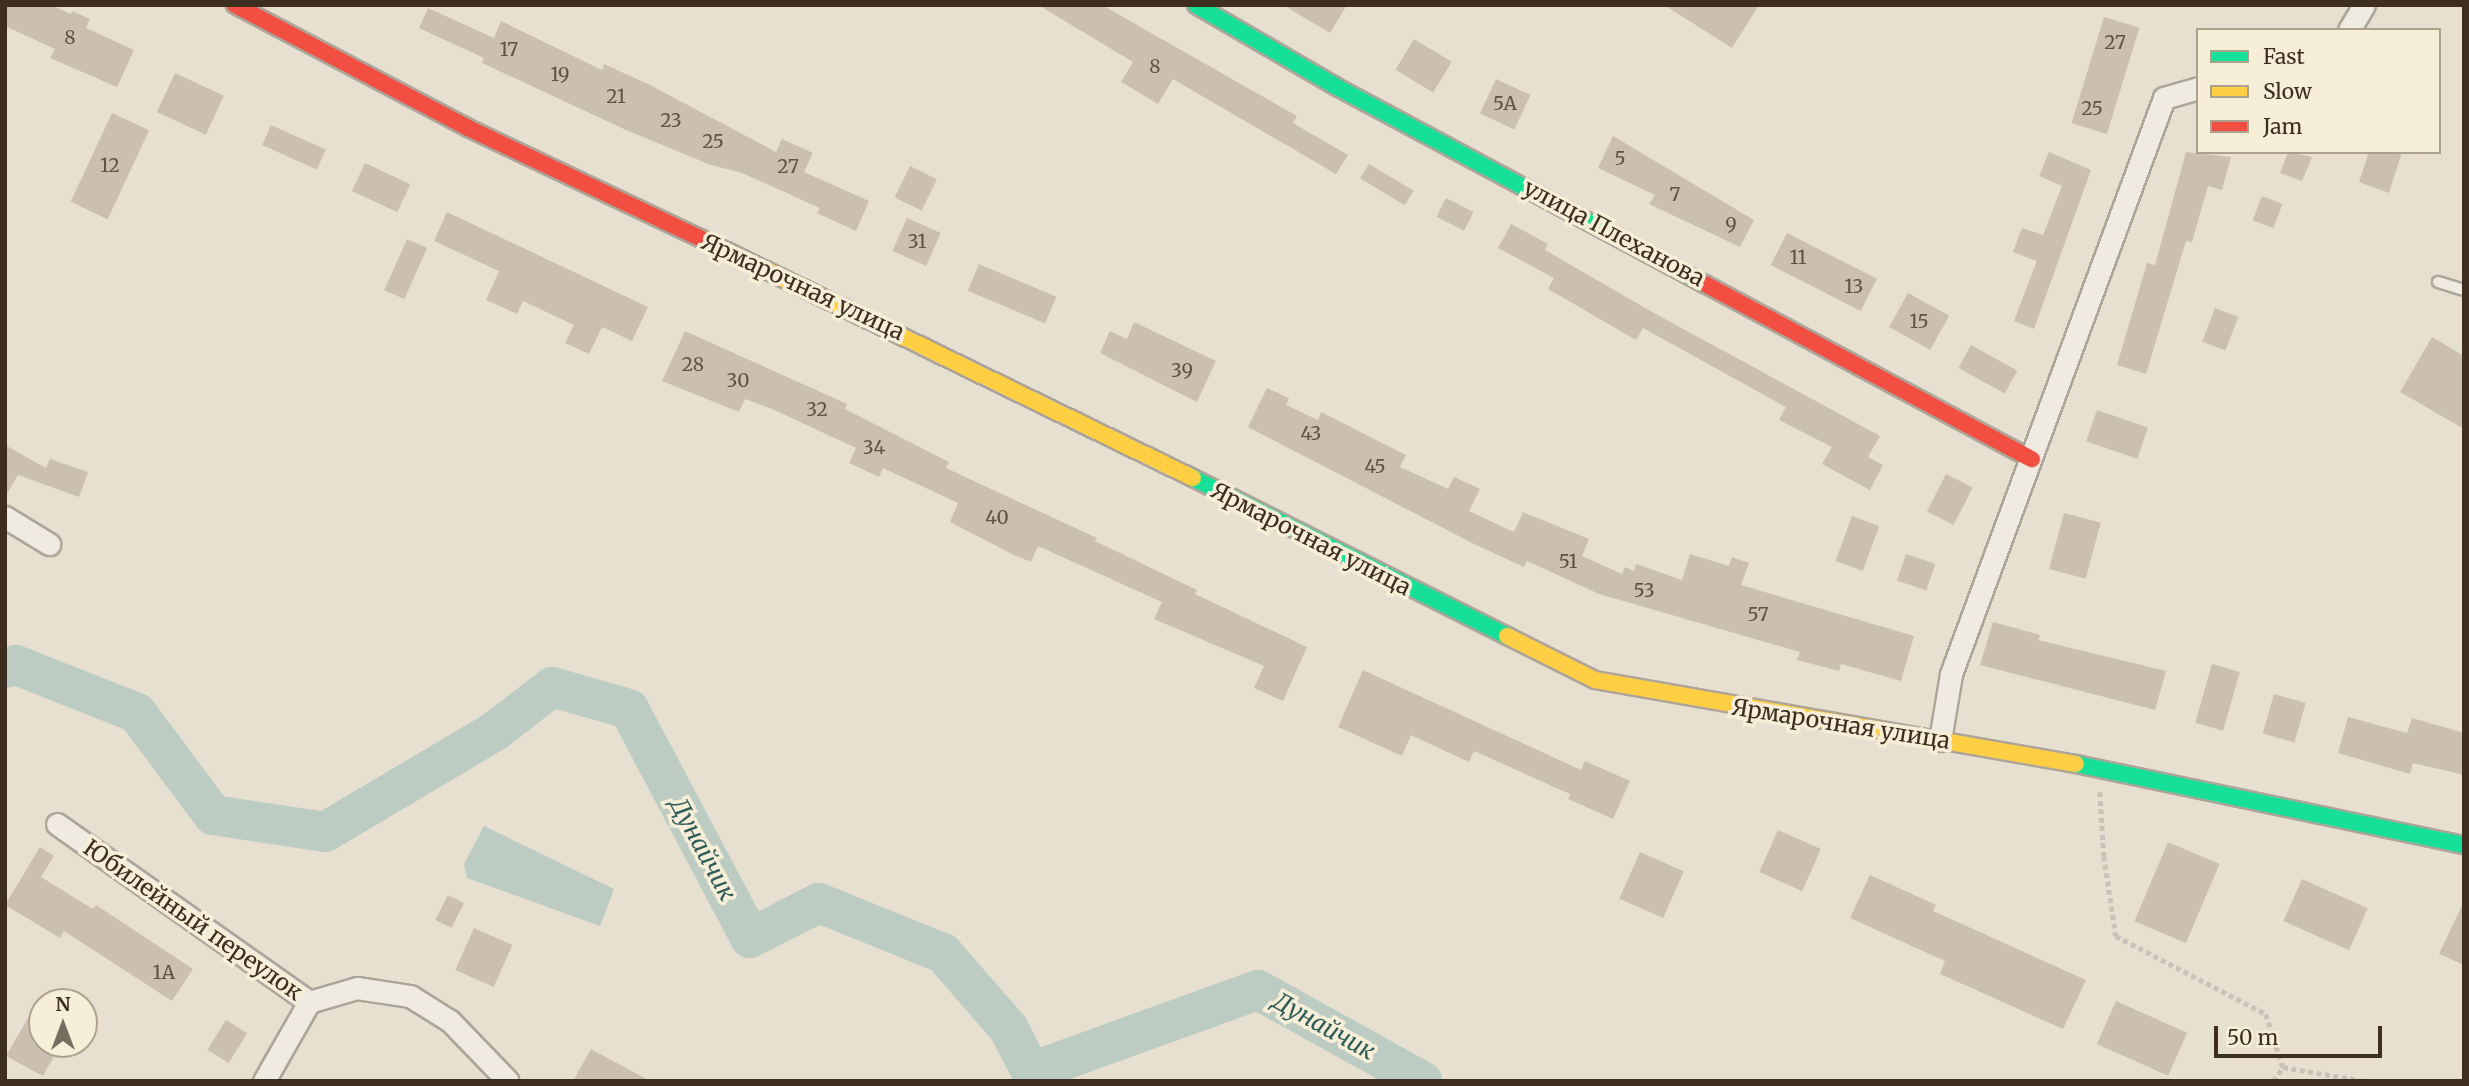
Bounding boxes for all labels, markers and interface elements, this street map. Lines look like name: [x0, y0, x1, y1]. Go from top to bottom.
house number: 8: [64, 27, 76, 49]
legend: [2196, 28, 2441, 154]
house number: 27: [2104, 32, 2126, 54]
house number: 17: [500, 39, 518, 61]
text: Fast: [2263, 43, 2305, 70]
house number: 8: [1149, 56, 1161, 78]
house number: 19: [550, 64, 570, 86]
text: Slow: [2263, 78, 2312, 105]
house number: 21: [606, 86, 626, 108]
house number: 5А: [1493, 93, 1517, 115]
house number: 25: [2081, 98, 2103, 120]
house number: 23: [660, 110, 682, 132]
text: Jam: [2263, 113, 2302, 140]
house number: 25: [702, 131, 724, 153]
house number: 5: [1614, 148, 1626, 170]
house number: 12: [100, 155, 120, 177]
house number: 27: [777, 156, 799, 178]
street label: улица Плеханова: [1519, 174, 1709, 292]
house number: 7: [1670, 184, 1680, 206]
house number: 9: [1725, 214, 1737, 236]
street label: Ярмарочная улица: [697, 228, 909, 346]
house number: 31: [908, 231, 926, 253]
house number: 11: [1790, 247, 1806, 269]
house number: 13: [1845, 276, 1863, 298]
house number: 15: [1909, 311, 1929, 333]
house number: 28: [682, 354, 704, 376]
house number: 39: [1171, 360, 1193, 382]
house number: 30: [727, 370, 749, 392]
house number: 32: [806, 399, 828, 421]
house number: 43: [1301, 423, 1321, 445]
house number: 34: [863, 437, 885, 459]
house number: 45: [1364, 456, 1386, 478]
street label: Ярмарочная улица: [1206, 477, 1416, 601]
house number: 40: [985, 507, 1009, 529]
house number: 51: [1559, 551, 1577, 573]
house number: 53: [1633, 580, 1655, 602]
house number: 57: [1747, 604, 1769, 626]
street label: Ярмарочная улица: [1730, 693, 1952, 755]
water label: Дунайчик: [664, 793, 742, 905]
street label: Юбилейный переулок: [78, 834, 308, 1006]
house number: 1А: [153, 962, 175, 984]
water label: Дунайчик: [1268, 986, 1380, 1066]
north arrow: [28, 988, 98, 1058]
text: N: [55, 992, 71, 1016]
scale bar: [2217, 1012, 2385, 1056]
text: 50 m: [2227, 1024, 2278, 1051]

